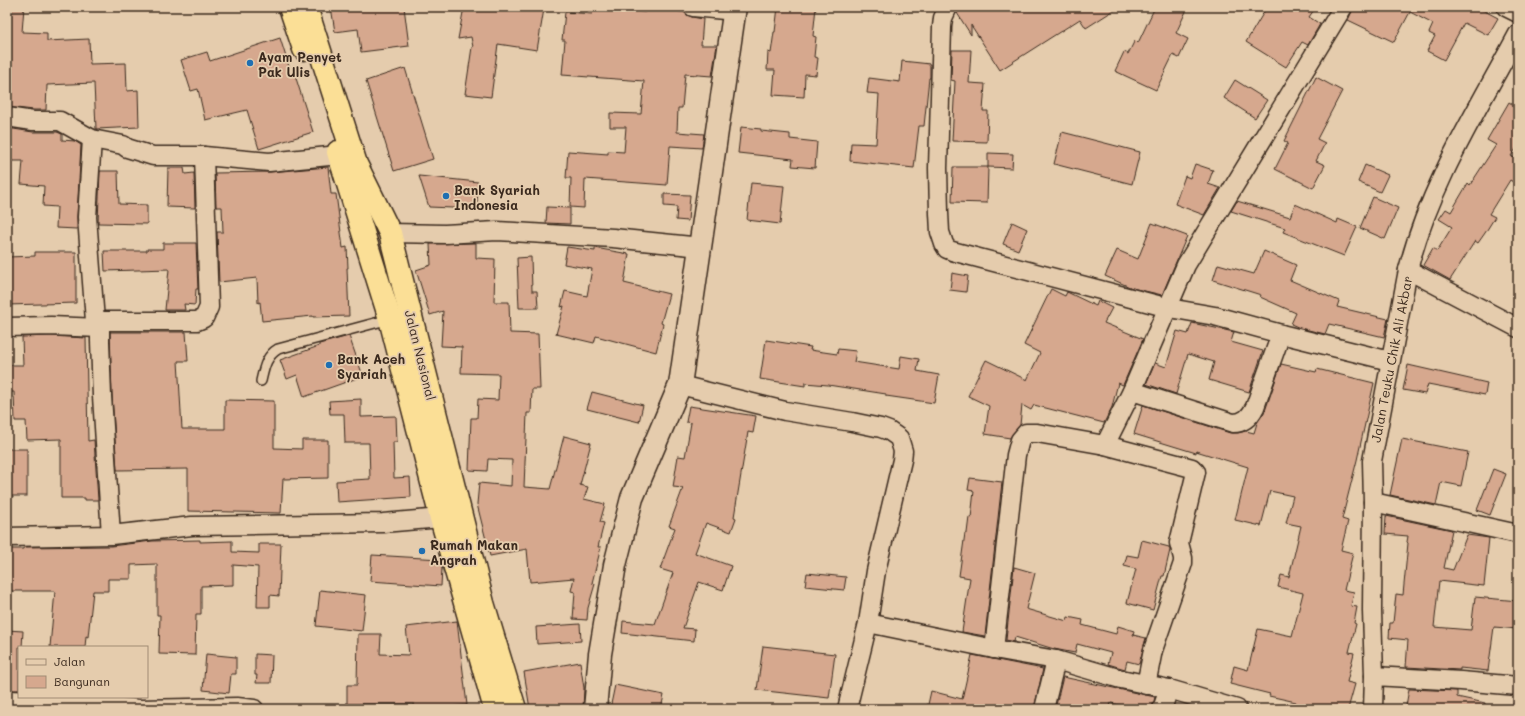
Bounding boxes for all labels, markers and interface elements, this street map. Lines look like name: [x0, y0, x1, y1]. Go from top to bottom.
place label: Ayam Penyet Pak Ulis: [258, 48, 342, 80]
marker: Ayam Penyet Pak Ulis: [245, 58, 255, 68]
place label: Bank Syariah Indonesia: [454, 181, 540, 213]
marker: Bank Syariah Indonesia: [441, 191, 451, 201]
street label: Jalan Teuku Chik Ali Akbar: [1366, 274, 1416, 444]
street label: Jalan Nasional: [402, 308, 440, 402]
place label: Bank Aceh Syariah: [337, 350, 405, 383]
marker: Bank Aceh Syariah: [324, 360, 334, 370]
place label: Rumah Makan Angrah: [430, 536, 518, 568]
marker: Rumah Makan Angrah: [417, 546, 427, 556]
legend: [18, 646, 148, 698]
text: Jalan: [54, 653, 85, 669]
text: Bangunan: [54, 673, 110, 689]

